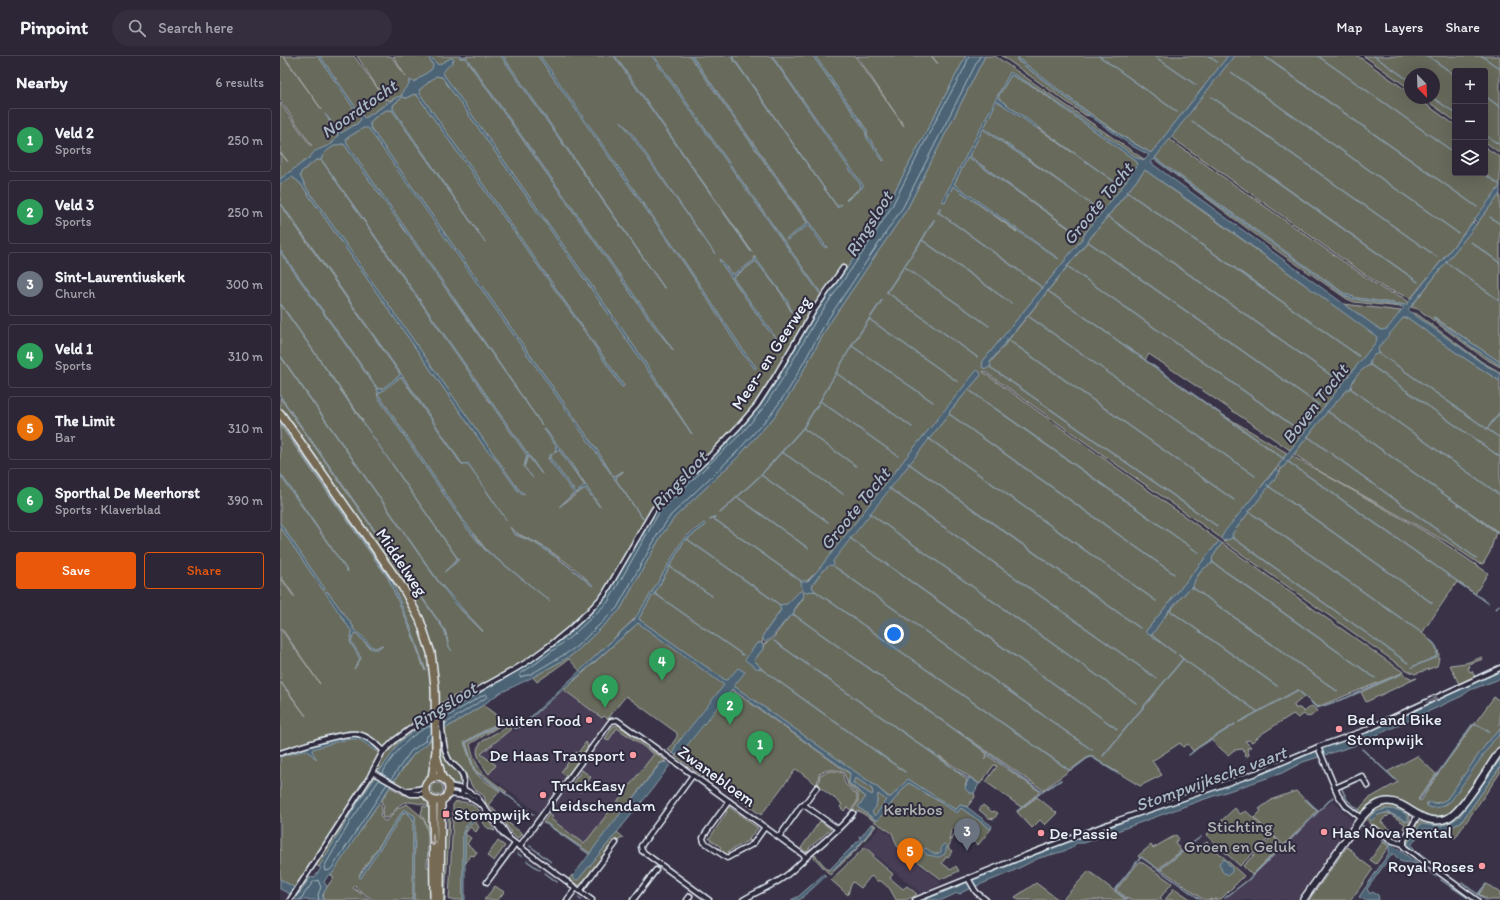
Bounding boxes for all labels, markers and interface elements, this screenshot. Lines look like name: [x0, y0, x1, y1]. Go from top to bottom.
search box: [112, 10, 392, 46]
text: Pinpoint: [20, 16, 88, 39]
icon: search: [126, 17, 148, 39]
text: Search here: [158, 19, 233, 37]
text: Map: [1337, 19, 1362, 36]
text: Layers: [1384, 19, 1423, 36]
text: Share: [1445, 19, 1480, 36]
north arrow: [1404, 68, 1440, 104]
map controls: [1452, 68, 1488, 176]
button: +: [1452, 68, 1488, 104]
text: Nearby: [16, 72, 68, 92]
water label: Noordtocht: [317, 74, 403, 143]
text: 6 results: [216, 75, 264, 90]
button: −: [1452, 104, 1488, 140]
text: Veld 2: [55, 124, 94, 142]
text: 1: [27, 133, 33, 148]
text: 250 m: [227, 133, 263, 148]
button: layers: [1452, 140, 1488, 176]
text: Sports: [55, 142, 91, 157]
water label: Groote Tocht: [1058, 157, 1139, 250]
water label: Ringsloot: [840, 185, 899, 261]
text: Veld 3: [55, 196, 94, 214]
text: 2: [27, 205, 33, 220]
text: 250 m: [227, 205, 263, 220]
text: Sports: [55, 214, 91, 229]
text: Sint-Laurentiuskerk: [55, 268, 185, 286]
text: 3: [26, 277, 34, 292]
text: 300 m: [226, 277, 263, 292]
text: Church: [55, 286, 96, 301]
street label: Meer- en Geerweg: [727, 292, 815, 413]
text: Veld 1: [55, 340, 93, 358]
text: 4: [26, 349, 34, 364]
text: 310 m: [228, 349, 263, 364]
text: Sports: [55, 358, 91, 373]
water label: Boven Tocht: [1277, 358, 1354, 448]
text: The Limit: [55, 412, 115, 430]
text: 5: [27, 421, 33, 436]
text: 310 m: [228, 421, 263, 436]
text: Bar: [55, 430, 75, 445]
water label: Ringsloot: [646, 445, 713, 515]
water label: Groote Tocht: [815, 462, 896, 555]
text: Sporthal De Meerhorst: [55, 484, 200, 502]
text: 6: [27, 493, 33, 508]
text: 390 m: [227, 493, 263, 508]
text: Sports · Klaverblad: [55, 502, 161, 517]
street label: Middelweg: [372, 524, 432, 600]
button: Save: [16, 552, 136, 589]
button: Share: [144, 552, 264, 589]
your location: [884, 624, 904, 644]
pin: 4: [649, 648, 675, 681]
pin: 6: [592, 675, 618, 708]
water label: Ringsloot: [407, 676, 483, 735]
pin: 2: [717, 692, 743, 725]
one-way arrow: [1425, 696, 1437, 703]
place label: Bed and Bike Stompwijk: [1347, 709, 1442, 749]
place label: Luiten Food: [497, 710, 582, 730]
marker: Luiten Food: [584, 715, 594, 725]
marker: Bed and Bike Stompwijk: [1334, 724, 1344, 734]
pin: 1: [747, 731, 773, 764]
street label: Zwanebloem: [674, 741, 760, 811]
water label: Stompwijksche vaart: [1132, 741, 1292, 817]
place label: De Haas Transport: [489, 745, 625, 765]
marker: De Haas Transport: [628, 750, 638, 760]
place label: TruckEasy Leidschendam: [551, 775, 656, 815]
marker: TruckEasy Leidschendam: [538, 790, 548, 800]
park label: Kerkbos: [883, 799, 943, 819]
place label: Stompwijk: [454, 804, 530, 824]
marker: Stompwijk: [441, 809, 451, 819]
park label: Stichting Groen en Geluk: [1184, 816, 1297, 856]
pin: 3: [954, 818, 980, 851]
place label: Has Nova Rental: [1332, 822, 1453, 842]
place label: De Passie: [1049, 823, 1118, 843]
marker: Has Nova Rental: [1319, 827, 1329, 837]
marker: De Passie: [1036, 828, 1046, 838]
one-way arrow: [429, 833, 437, 846]
pin: 5: [897, 838, 923, 871]
place label: Royal Roses: [1388, 856, 1474, 876]
marker: Royal Roses: [1477, 861, 1487, 871]

